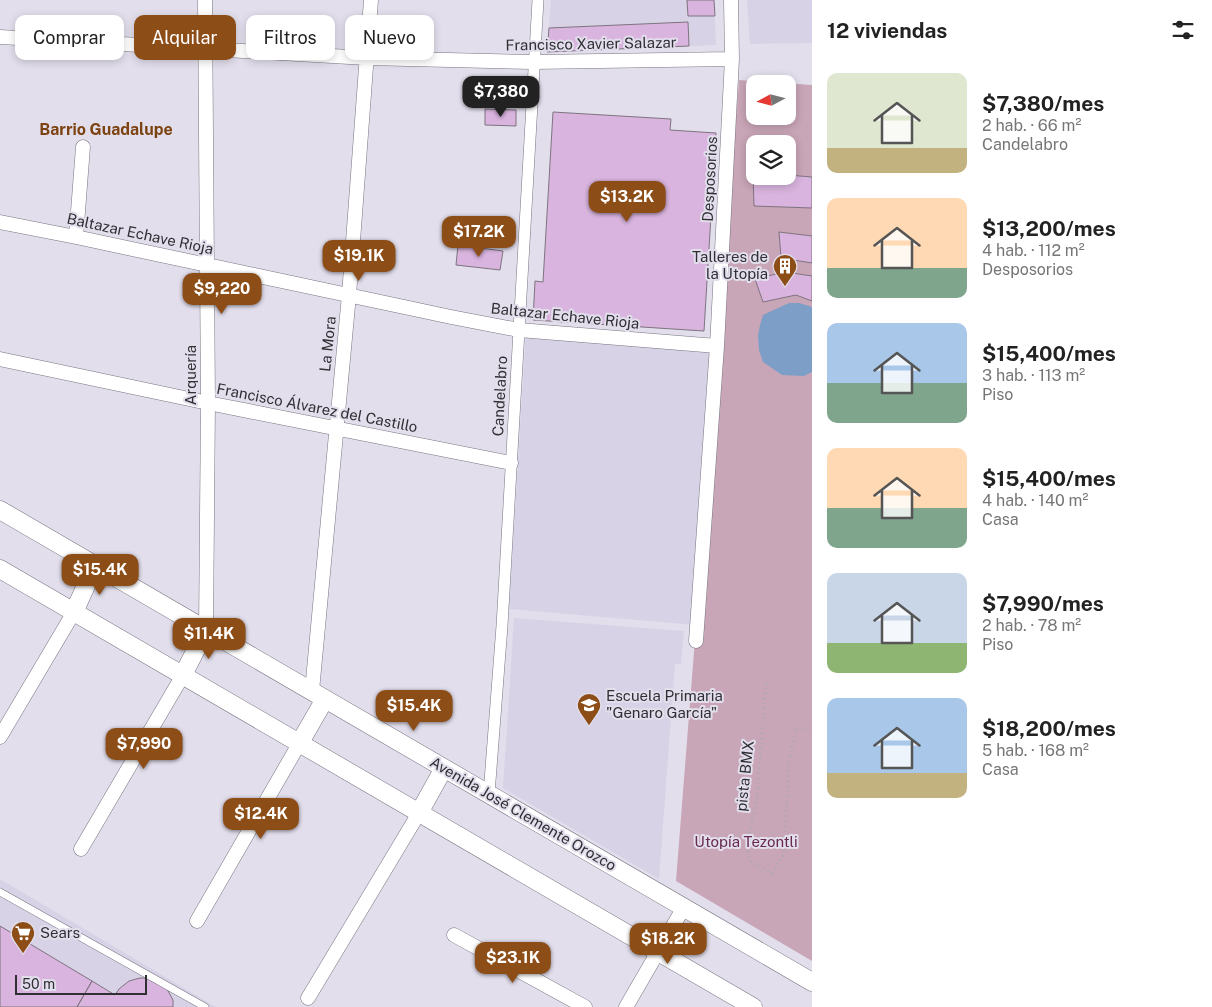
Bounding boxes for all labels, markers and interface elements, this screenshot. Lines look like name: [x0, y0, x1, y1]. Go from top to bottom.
chip: Comprar: [15, 15, 124, 60]
chip: Alquilar: [134, 15, 236, 60]
chip: Filtros: [246, 15, 335, 60]
chip: Nuevo: [345, 15, 434, 60]
icon: filters: [1169, 16, 1197, 44]
text: 12 viviendas: [827, 18, 947, 43]
street label: Francisco Xavier Salazar: [505, 34, 677, 53]
north arrow: [746, 75, 796, 125]
map controls: [746, 75, 796, 185]
pin: $7,380: [460, 76, 542, 118]
text: $7,380: [473, 82, 529, 101]
text: $7,380/mes: [982, 91, 1104, 116]
icon: home: [867, 93, 927, 153]
text: 2 hab. · 66 m²: [982, 116, 1081, 135]
district label: Barrio Guadalupe: [39, 120, 173, 139]
button: layers: [746, 135, 796, 185]
text: Candelabro: [982, 135, 1068, 154]
street label: Desposorios: [699, 136, 720, 222]
pin: $13.2K: [586, 180, 668, 223]
text: $13.2K: [600, 187, 654, 206]
street label: Baltazar Echave Rioja: [65, 210, 215, 257]
pin: $17.2K: [438, 216, 520, 258]
text: $13,200/mes: [982, 216, 1116, 241]
icon: home: [867, 218, 927, 278]
text: $17.2K: [453, 222, 505, 241]
pin: $19.1K: [318, 240, 400, 282]
text: 4 hab. · 112 m²: [982, 241, 1085, 260]
text: $19.1K: [334, 246, 384, 265]
place label: Talleres de la Utopía: [692, 248, 768, 282]
building icon: Talleres de la Utopía: [772, 253, 798, 287]
text: Desposorios: [982, 260, 1073, 279]
pin: $9,220: [181, 272, 263, 315]
text: $9,220: [194, 279, 250, 298]
street label: Baltazar Echave Rioja: [490, 299, 640, 332]
street label: La Mora: [316, 315, 339, 373]
text: $15,400/mes: [982, 341, 1116, 366]
icon: home: [867, 343, 927, 403]
street label: Arquería: [182, 345, 199, 405]
street label: Candelabro: [489, 355, 510, 437]
text: 3 hab. · 113 m²: [982, 366, 1085, 385]
street label: Francisco Álvarez del Castillo: [215, 380, 419, 435]
text: Piso: [982, 385, 1013, 404]
text: $15,400/mes: [982, 466, 1116, 491]
icon: home: [867, 468, 927, 528]
text: 4 hab. · 140 m²: [982, 491, 1088, 510]
text: Casa: [982, 510, 1019, 529]
pin: $15.4K: [59, 554, 141, 596]
text: $15.4K: [73, 560, 127, 579]
text: $7,990/mes: [982, 591, 1104, 616]
icon: home: [867, 593, 927, 653]
text: 2 hab. · 78 m²: [982, 616, 1081, 635]
pin: $11.4K: [168, 618, 250, 660]
text: $11.4K: [184, 624, 234, 643]
text: Piso: [982, 635, 1013, 654]
place label: Escuela Primaria "Genaro García": [606, 687, 723, 721]
pin: $15.4K: [373, 690, 455, 732]
school or university icon: Escuela Primaria "Genaro García": [576, 692, 602, 726]
text: $15.4K: [387, 696, 441, 715]
text: $18,200/mes: [982, 716, 1116, 741]
icon: home: [867, 718, 927, 778]
pin: $7,990: [103, 728, 185, 770]
text: $7,990: [117, 734, 171, 753]
street label: pista BMX: [732, 739, 757, 812]
text: 5 hab. · 168 m²: [982, 741, 1089, 760]
street label: Avenida José Clemente Orozco: [427, 753, 619, 874]
text: Casa: [982, 760, 1019, 779]
pin: $12.4K: [220, 798, 302, 840]
text: $12.4K: [234, 804, 288, 823]
park label: Utopía Tezontli: [694, 833, 798, 850]
supermarket icon: Sears: [10, 920, 36, 954]
pin: $18.2K: [627, 922, 709, 965]
place label: Sears: [40, 924, 80, 941]
text: $18.2K: [641, 929, 695, 948]
pin: $23.1K: [472, 942, 554, 984]
text: $23.1K: [486, 948, 540, 967]
scale bar: [15, 972, 148, 995]
text: 50 m: [22, 976, 55, 992]

